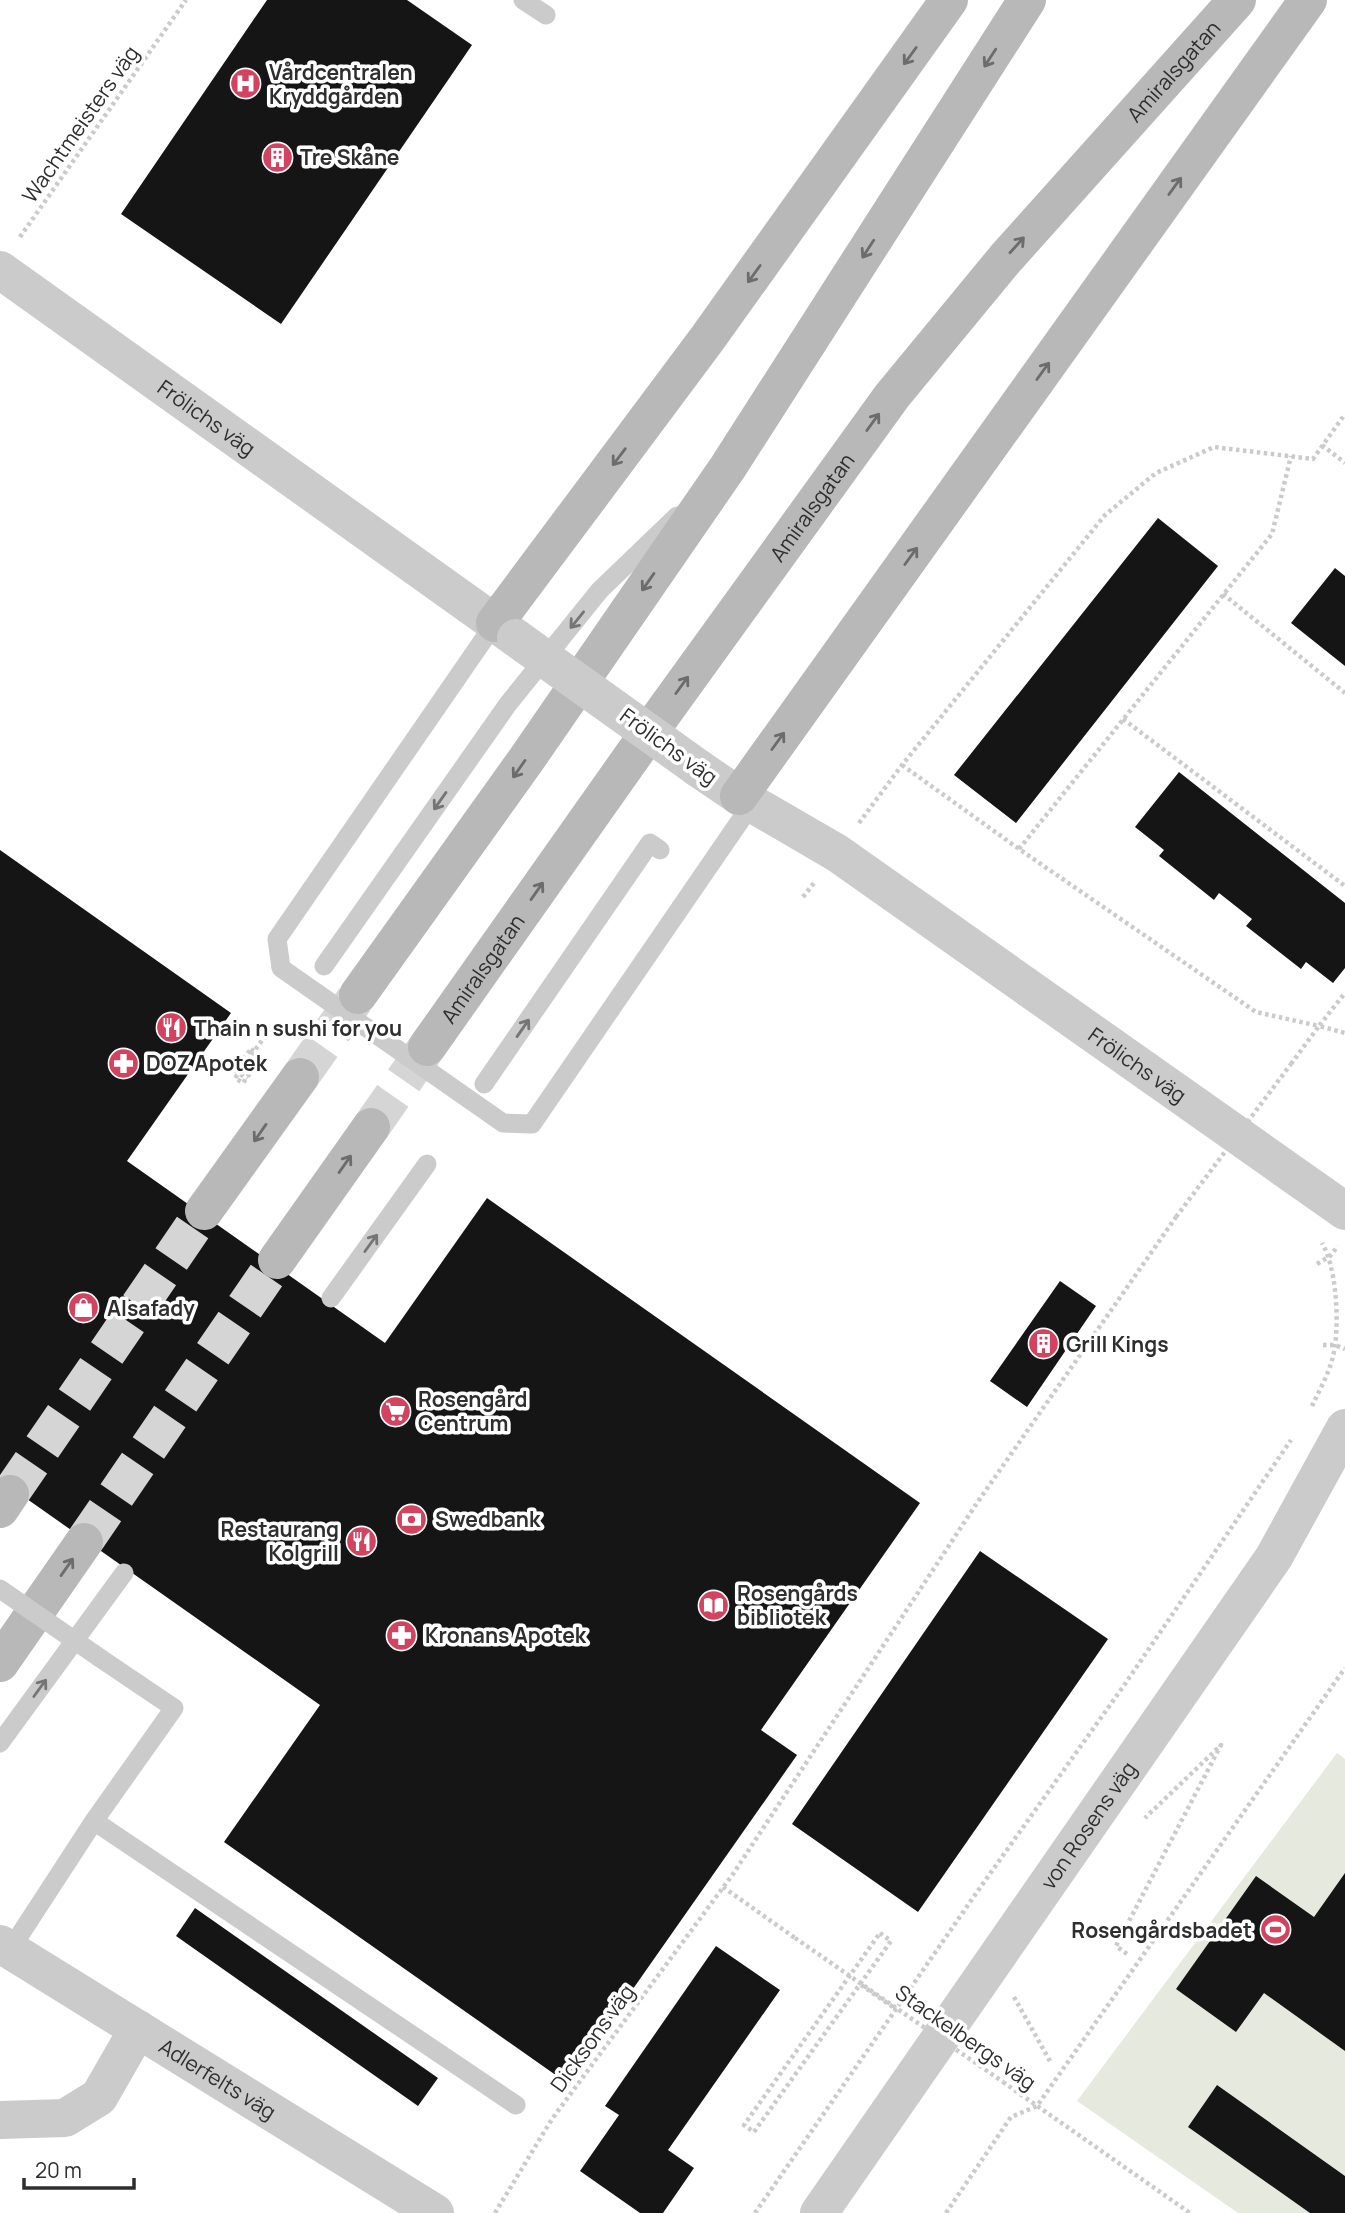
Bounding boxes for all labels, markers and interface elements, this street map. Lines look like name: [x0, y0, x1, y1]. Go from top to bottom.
street label: Amiralsgatan: [1120, 14, 1226, 128]
street label: Wachtmeisters väg: [15, 40, 145, 208]
one-way arrow: [903, 46, 918, 65]
one-way arrow: [983, 47, 997, 67]
place label: Vårdcentralen Kryddgården: [269, 58, 413, 110]
hospital icon: Vårdcentralen Kryddgården: [229, 67, 263, 101]
building icon: Tre Skåne: [260, 140, 294, 174]
place label: Tre Skåne: [300, 143, 400, 171]
one-way arrow: [1168, 177, 1183, 196]
one-way arrow: [1009, 236, 1025, 254]
one-way arrow: [861, 239, 875, 259]
one-way arrow: [747, 264, 761, 283]
one-way arrow: [1036, 362, 1050, 381]
street label: Frölichs väg: [152, 373, 261, 462]
one-way arrow: [866, 413, 881, 432]
one-way arrow: [612, 447, 626, 466]
street label: Amiralsgatan: [763, 447, 860, 567]
one-way arrow: [904, 547, 918, 566]
one-way arrow: [641, 572, 655, 591]
one-way arrow: [569, 610, 584, 628]
one-way arrow: [675, 676, 690, 695]
street label: Frölichs väg: [615, 701, 723, 791]
one-way arrow: [771, 732, 785, 751]
one-way arrow: [512, 759, 526, 778]
one-way arrow: [433, 791, 447, 810]
one-way arrow: [530, 882, 544, 901]
street label: Amiralsgatan: [434, 908, 531, 1029]
restaurant icon: Thain n sushi for you: [154, 1011, 188, 1045]
place label: Thain n sushi for you: [194, 1014, 402, 1042]
one-way arrow: [516, 1019, 530, 1038]
street label: Frölichs väg: [1083, 1021, 1192, 1109]
pharmacy icon: DOZ Apotek: [106, 1046, 140, 1080]
place label: DOZ Apotek: [146, 1049, 268, 1077]
one-way arrow: [253, 1123, 267, 1142]
one-way arrow: [338, 1155, 352, 1174]
one-way arrow: [363, 1233, 378, 1252]
shop icon: Alsafady: [67, 1291, 101, 1325]
place label: Alsafady: [107, 1294, 195, 1322]
building icon: Grill Kings: [1026, 1327, 1060, 1361]
place label: Grill Kings: [1066, 1330, 1169, 1358]
place label: Rosengård Centrum: [418, 1385, 528, 1437]
supermarket icon: Rosengård Centrum: [378, 1394, 412, 1428]
bank icon: Swedbank: [395, 1502, 429, 1536]
place label: Swedbank: [435, 1505, 541, 1533]
place label: Restaurang Kolgrill: [221, 1515, 339, 1567]
restaurant icon: Restaurang Kolgrill: [345, 1524, 379, 1558]
one-way arrow: [60, 1558, 74, 1577]
place label: Rosengårds bibliotek: [737, 1579, 858, 1631]
library icon: Rosengårds bibliotek: [697, 1588, 731, 1622]
pharmacy icon: Kronans Apotek: [385, 1618, 419, 1652]
place label: Kronans Apotek: [425, 1621, 587, 1649]
one-way arrow: [33, 1679, 48, 1697]
street label: von Rosens väg: [1034, 1756, 1142, 1895]
sports icon: Rosengårdsbadet: [1258, 1913, 1292, 1947]
place label: Rosengårdsbadet: [1071, 1916, 1252, 1944]
street label: Stackelbergs väg: [890, 1978, 1042, 2096]
street label: Dicksons väg: [544, 1979, 640, 2097]
street label: Adlerfelts väg: [154, 2032, 281, 2125]
scale bar: [24, 2146, 135, 2190]
text: 20 m: [35, 2156, 82, 2184]

